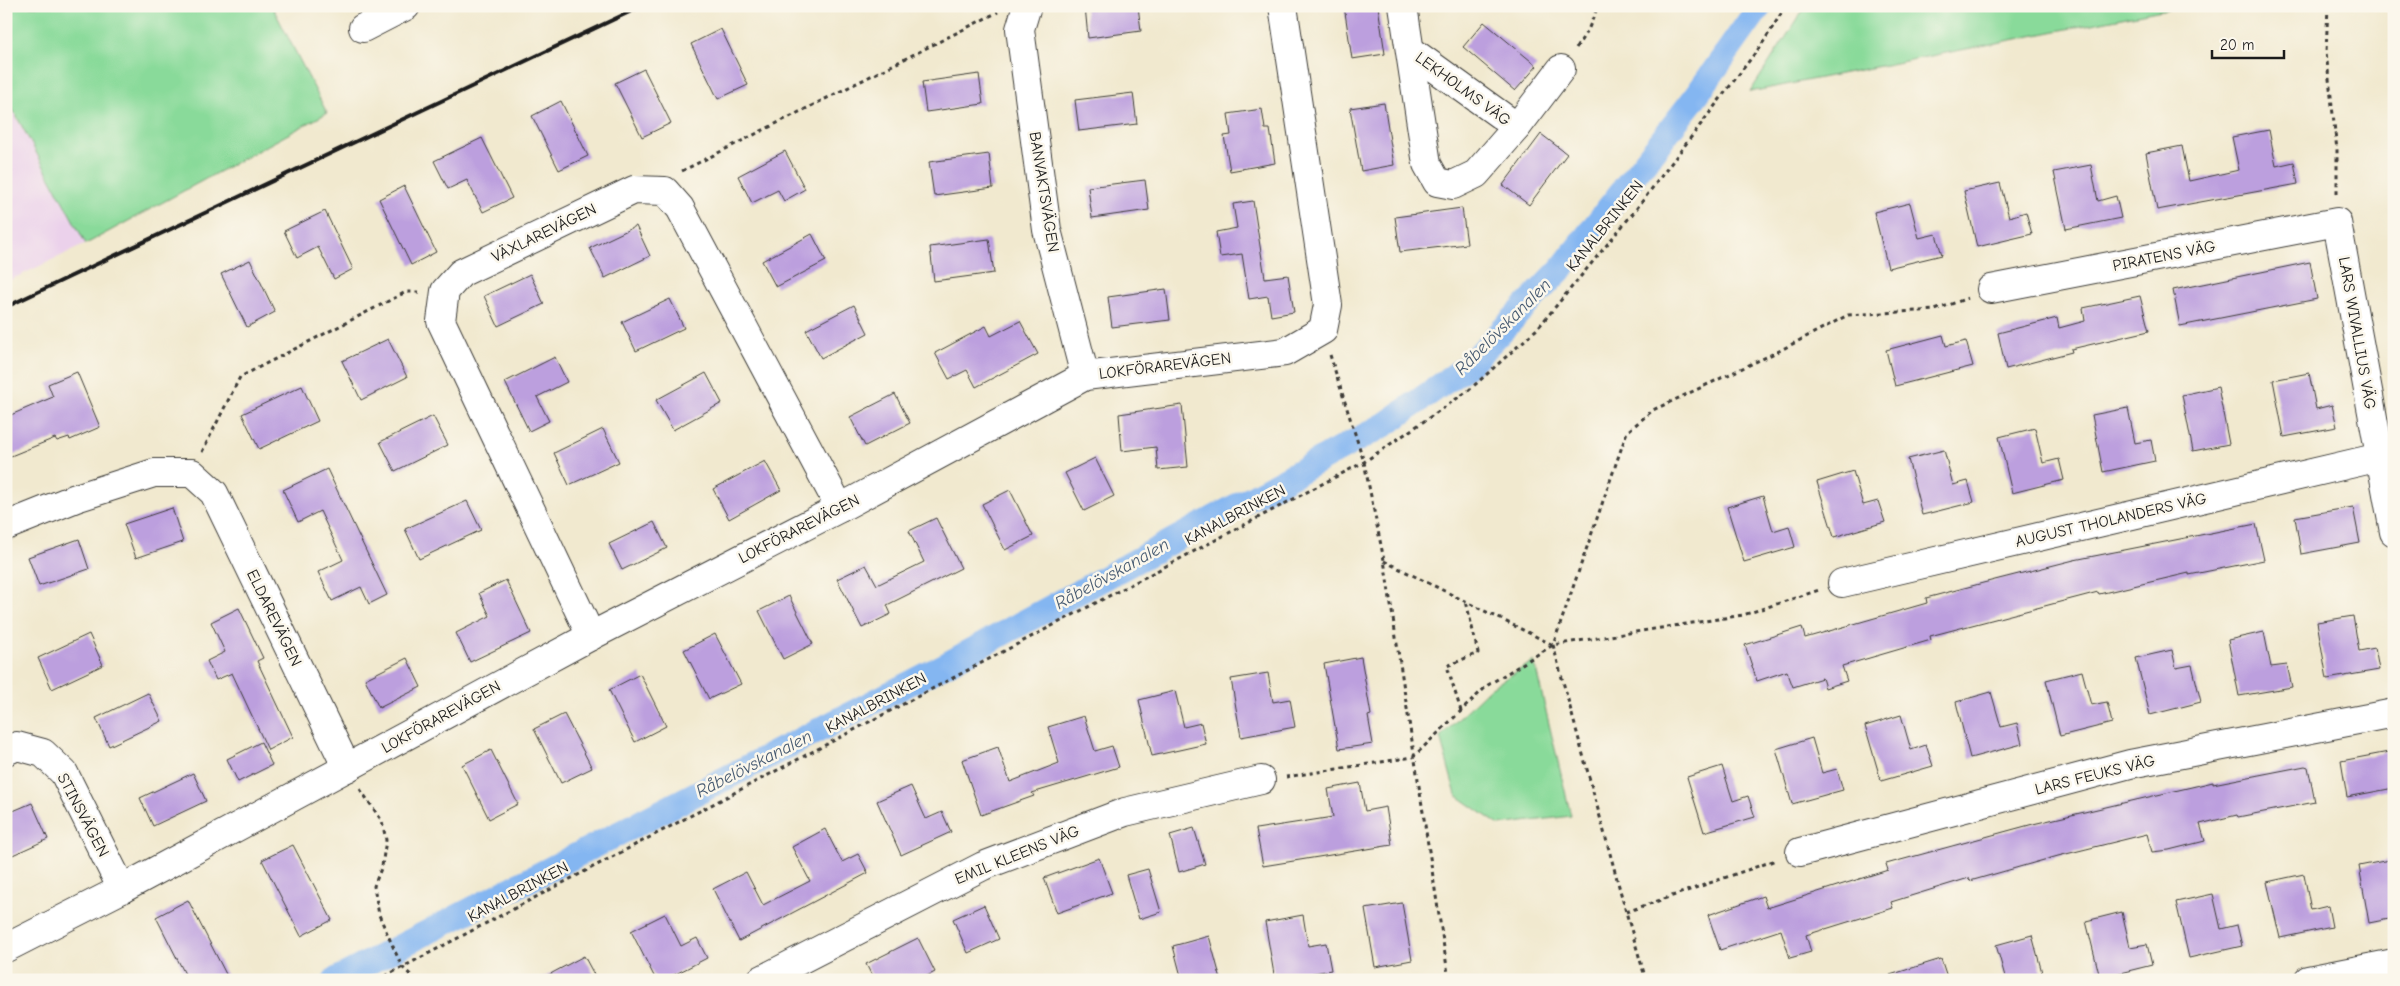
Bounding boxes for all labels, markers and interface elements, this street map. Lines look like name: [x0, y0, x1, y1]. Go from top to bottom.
scale bar: [2212, 28, 2285, 60]
text: 20 m: [2220, 36, 2254, 54]
street label: LEKHOLMS VÄG: [1412, 49, 1514, 129]
street label: BANVAKTSVÄGEN: [1026, 130, 1062, 254]
street label: KANALBRINKEN: [1563, 177, 1647, 275]
street label: VÄXLAREVÄGEN: [489, 200, 599, 266]
street label: PIRATENS VÄG: [2111, 237, 2217, 275]
street label: LARS WIVALLIUS VÄG: [2335, 255, 2379, 411]
water label: Råbelövskanalen: [1451, 275, 1555, 379]
street label: LOKFÖRAREVÄGEN: [1098, 349, 1232, 383]
street label: KANALBRINKEN: [1182, 481, 1288, 549]
street label: AUGUST THOLANDERS VÄG: [2014, 489, 2208, 551]
street label: LOKFÖRAREVÄGEN: [736, 491, 862, 567]
water label: Råbelövskanalen: [1051, 534, 1173, 614]
street label: ELDAREVÄGEN: [243, 567, 305, 669]
street label: KANALBRINKEN: [823, 669, 929, 737]
street label: LOKFÖRAREVÄGEN: [378, 677, 504, 757]
water label: Råbelövskanalen: [693, 726, 815, 802]
street label: LARS FEUKS VÄG: [2033, 751, 2157, 799]
street label: STINSVÄGEN: [53, 770, 113, 860]
street label: EMIL KLEENS VÄG: [952, 822, 1082, 888]
street label: KANALBRINKEN: [465, 858, 571, 926]

